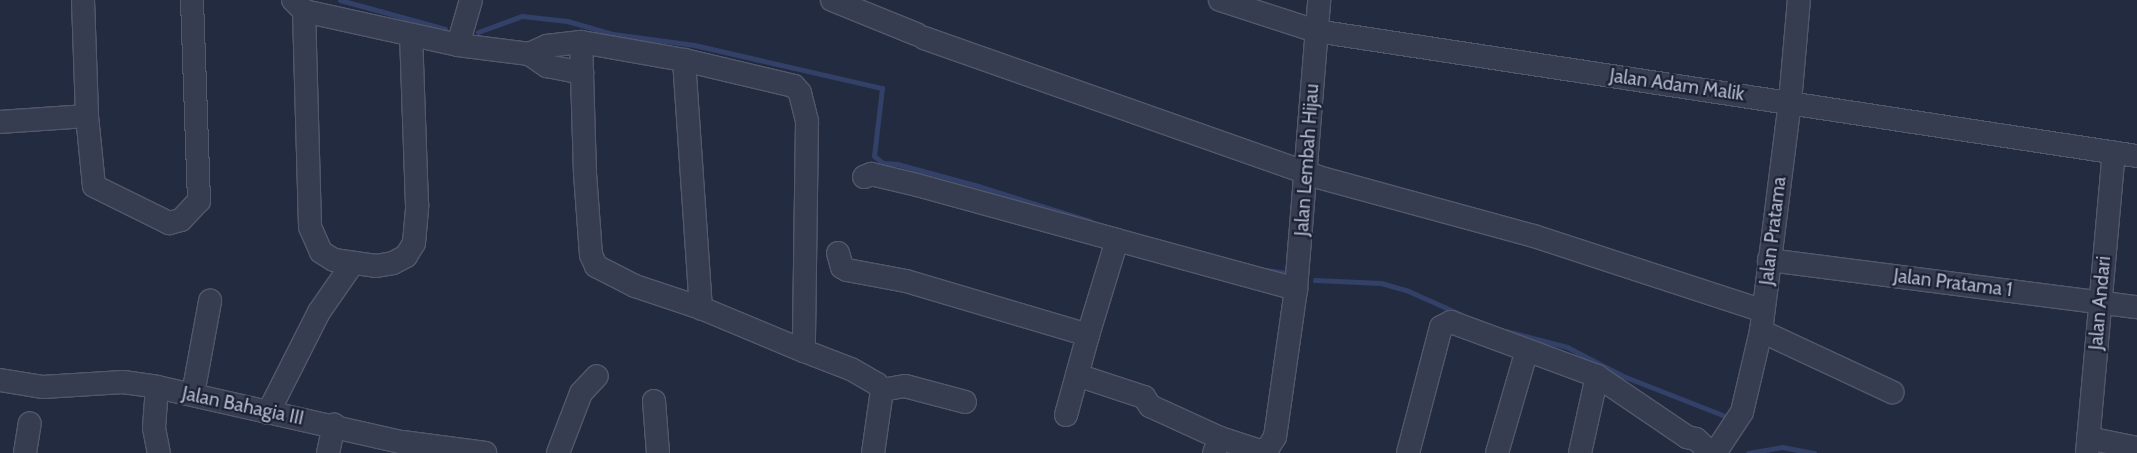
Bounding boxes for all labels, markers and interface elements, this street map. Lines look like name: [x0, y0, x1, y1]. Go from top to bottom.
street label: Jalan Adam Malik: [1608, 64, 1746, 106]
street label: Jalan Lembah Hijau: [1290, 83, 1324, 237]
street label: Jalan Pratama: [1755, 175, 1791, 287]
street label: Jalan Andari: [2085, 255, 2115, 351]
street label: Jalan Pratama 1: [1892, 264, 2014, 302]
street label: Jalan Bahagia III: [180, 382, 306, 430]

